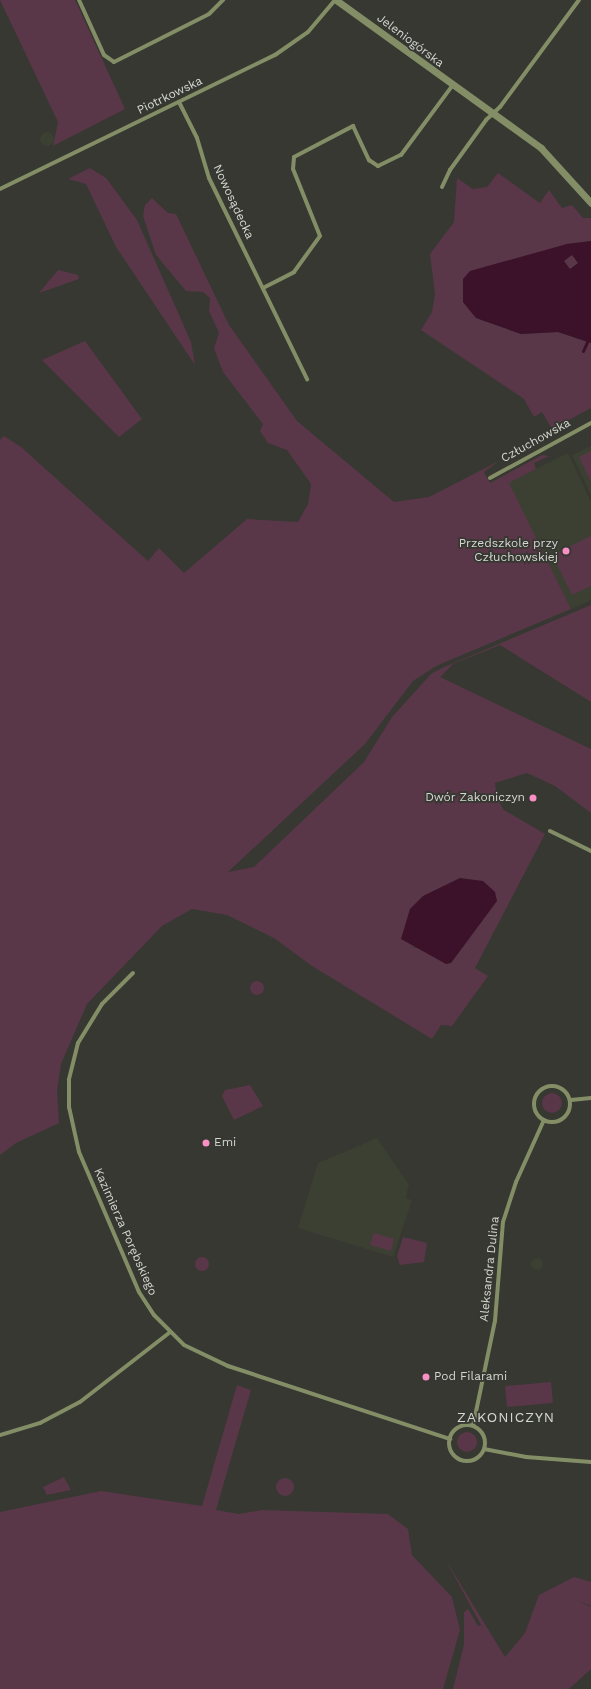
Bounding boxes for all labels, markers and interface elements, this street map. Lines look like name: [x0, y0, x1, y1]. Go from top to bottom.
street label: Jeleniogórska: [374, 11, 446, 71]
street label: Piotrkowska: [135, 74, 205, 118]
street label: Nowosądecka: [209, 162, 257, 242]
street label: Człuchowska: [499, 416, 573, 466]
place label: Przedszkole przy Człuchowskiej: [459, 537, 558, 565]
marker: Przedszkole przy Człuchowskiej: [561, 546, 571, 556]
place label: Dwór Zakoniczyn: [425, 791, 525, 805]
marker: Dwór Zakoniczyn: [528, 793, 538, 803]
place label: Emi: [214, 1136, 236, 1150]
marker: Emi: [201, 1138, 211, 1148]
street label: Kazimierza Porębskiego: [90, 1166, 160, 1298]
street label: Aleksandra Dulina: [477, 1216, 503, 1322]
place label: Pod Filarami: [434, 1370, 507, 1384]
marker: Pod Filarami: [421, 1372, 431, 1382]
district label: ZAKONICZYN: [457, 1409, 555, 1425]

